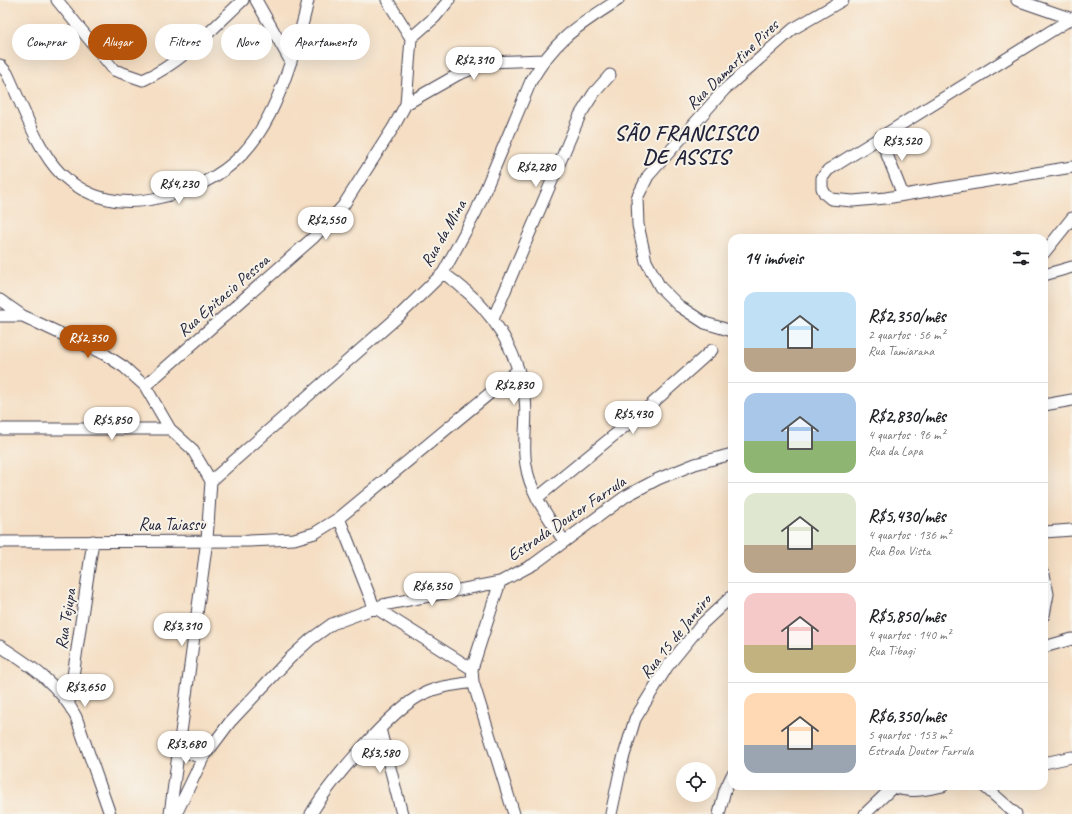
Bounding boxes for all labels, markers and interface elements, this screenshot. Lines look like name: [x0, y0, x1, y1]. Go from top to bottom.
street label: Rua Damartine Pires: [682, 13, 785, 114]
chip: Comprar: [12, 24, 80, 60]
chip: Alugar: [88, 24, 147, 60]
chip: Filtros: [155, 24, 213, 60]
chip: Novo: [221, 24, 272, 60]
chip: Apartamento: [280, 24, 370, 60]
pin: R$2,310: [437, 47, 511, 81]
text: R$2,310: [455, 52, 493, 68]
district label: SÃO FRANCISCO DE ASSIS: [614, 120, 760, 170]
pin: R$3,520: [865, 128, 939, 162]
text: R$3,520: [883, 133, 921, 149]
pin: R$2,280: [499, 154, 573, 188]
text: R$2,280: [517, 159, 555, 175]
pin: R$4,230: [142, 171, 216, 205]
text: R$4,230: [160, 176, 198, 192]
street label: Rua da Mina: [416, 195, 472, 270]
pin: R$2,550: [289, 207, 363, 241]
text: R$2,550: [307, 212, 345, 228]
icon: filters: [1010, 247, 1032, 269]
street label: Rua Epitacio Pessoa: [173, 248, 275, 341]
text: 14 imóveis: [744, 248, 803, 269]
text: R$2,350/mês: [868, 306, 945, 327]
icon: home: [776, 308, 824, 356]
pin: R$2,350: [51, 325, 125, 359]
text: 2 quartos · 56 m²: [868, 327, 945, 343]
text: R$2,350: [69, 330, 107, 346]
text: Rua Tamiarana: [868, 343, 934, 359]
pin: R$2,830: [477, 372, 551, 406]
text: R$2,830: [495, 377, 533, 393]
pin: R$5,430: [596, 401, 670, 435]
text: R$5,430: [614, 406, 652, 422]
text: R$2,830/mês: [868, 406, 946, 427]
pin: R$5,850: [75, 407, 149, 441]
icon: home: [776, 409, 824, 457]
text: R$5,850: [93, 412, 131, 428]
text: 4 quartos · 96 m²: [868, 427, 945, 443]
text: Rua da Lapa: [868, 443, 923, 459]
street label: Estrada Doutor Farrula: [503, 470, 630, 566]
text: R$5,430/mês: [868, 506, 945, 527]
icon: home: [776, 509, 824, 557]
street label: Rua Taiassu: [139, 514, 207, 535]
text: 4 quartos · 136 m²: [868, 527, 951, 543]
text: Rua Boa Vista: [868, 543, 931, 559]
pin: R$6,350: [395, 573, 469, 607]
text: R$6,350: [413, 578, 451, 594]
street label: Rua Tejupa: [50, 586, 81, 651]
street label: Rua 15 de Janeiro: [635, 588, 717, 683]
text: R$5,850/mês: [868, 606, 945, 627]
icon: home: [776, 609, 824, 657]
pin: R$3,310: [145, 613, 219, 647]
text: R$3,310: [163, 618, 201, 634]
text: 4 quartos · 140 m²: [868, 627, 951, 643]
text: Rua Tibagi: [868, 643, 914, 659]
pin: R$3,650: [48, 674, 122, 708]
text: R$3,650: [66, 679, 104, 695]
text: R$6,350/mês: [868, 706, 946, 727]
icon: home: [776, 709, 824, 757]
text: 5 quartos · 153 m²: [868, 727, 951, 743]
pin: R$3,680: [149, 731, 223, 765]
text: R$3,680: [166, 736, 206, 752]
pin: R$3,580: [343, 740, 417, 774]
text: Estrada Doutor Farrula: [868, 743, 974, 759]
text: R$3,580: [361, 745, 399, 761]
map controls: [676, 762, 716, 802]
button: locate: [676, 762, 716, 802]

